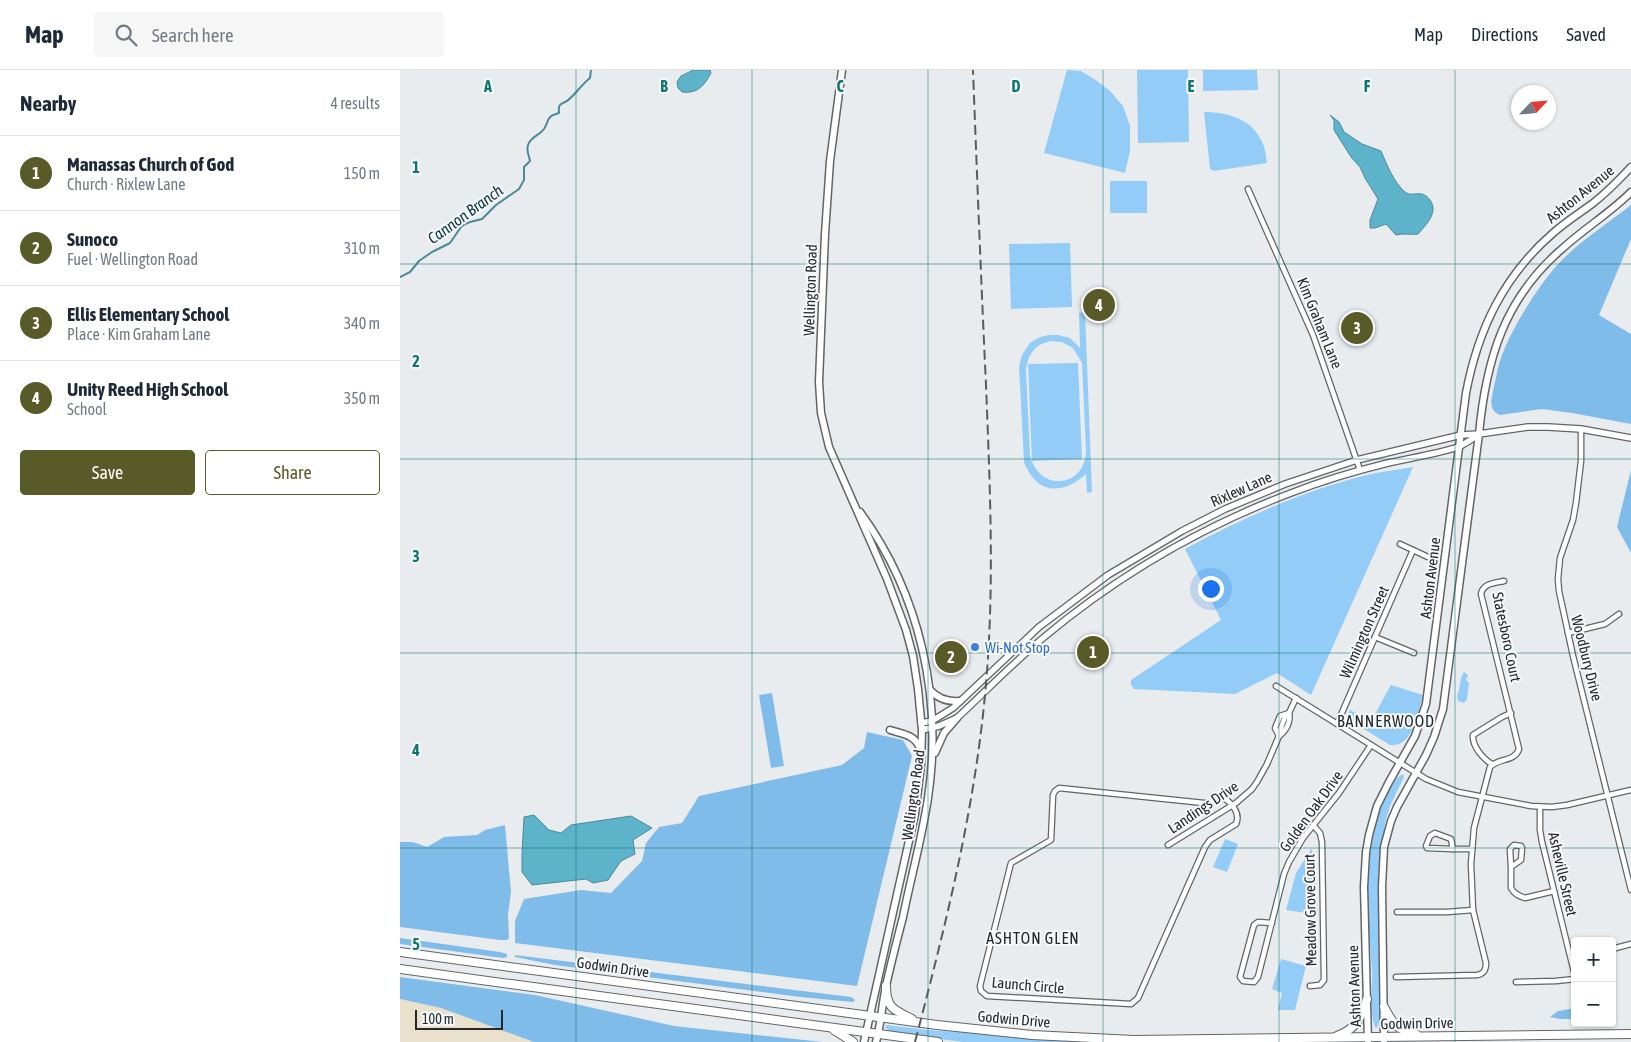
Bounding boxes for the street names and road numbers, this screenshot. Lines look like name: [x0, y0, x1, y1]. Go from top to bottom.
street label: Ashton Avenue: [1543, 161, 1617, 226]
street label: Wellington Road: [800, 244, 820, 336]
street label: Kim Graham Lane: [1294, 275, 1346, 371]
street label: Rixlew Lane: [1208, 468, 1274, 510]
street label: Ashton Avenue: [1417, 536, 1443, 620]
street label: Wilmington Street: [1336, 583, 1392, 681]
street label: Statesboro Court: [1489, 591, 1525, 683]
street label: Woodbury Drive: [1568, 613, 1606, 703]
street label: Wellington Road: [898, 748, 928, 842]
street label: Golden Oak Drive: [1276, 767, 1346, 855]
street label: Landings Drive: [1165, 777, 1241, 837]
street label: Asheville Street: [1545, 830, 1581, 918]
street label: Meadow Grove Court: [1301, 854, 1319, 966]
street label: Ashton Avenue: [1344, 945, 1364, 1027]
street label: Godwin Drive: [576, 954, 650, 981]
street label: Launch Circle: [991, 973, 1065, 997]
street label: Godwin Drive: [977, 1007, 1051, 1031]
street label: Godwin Drive: [1380, 1014, 1454, 1032]

